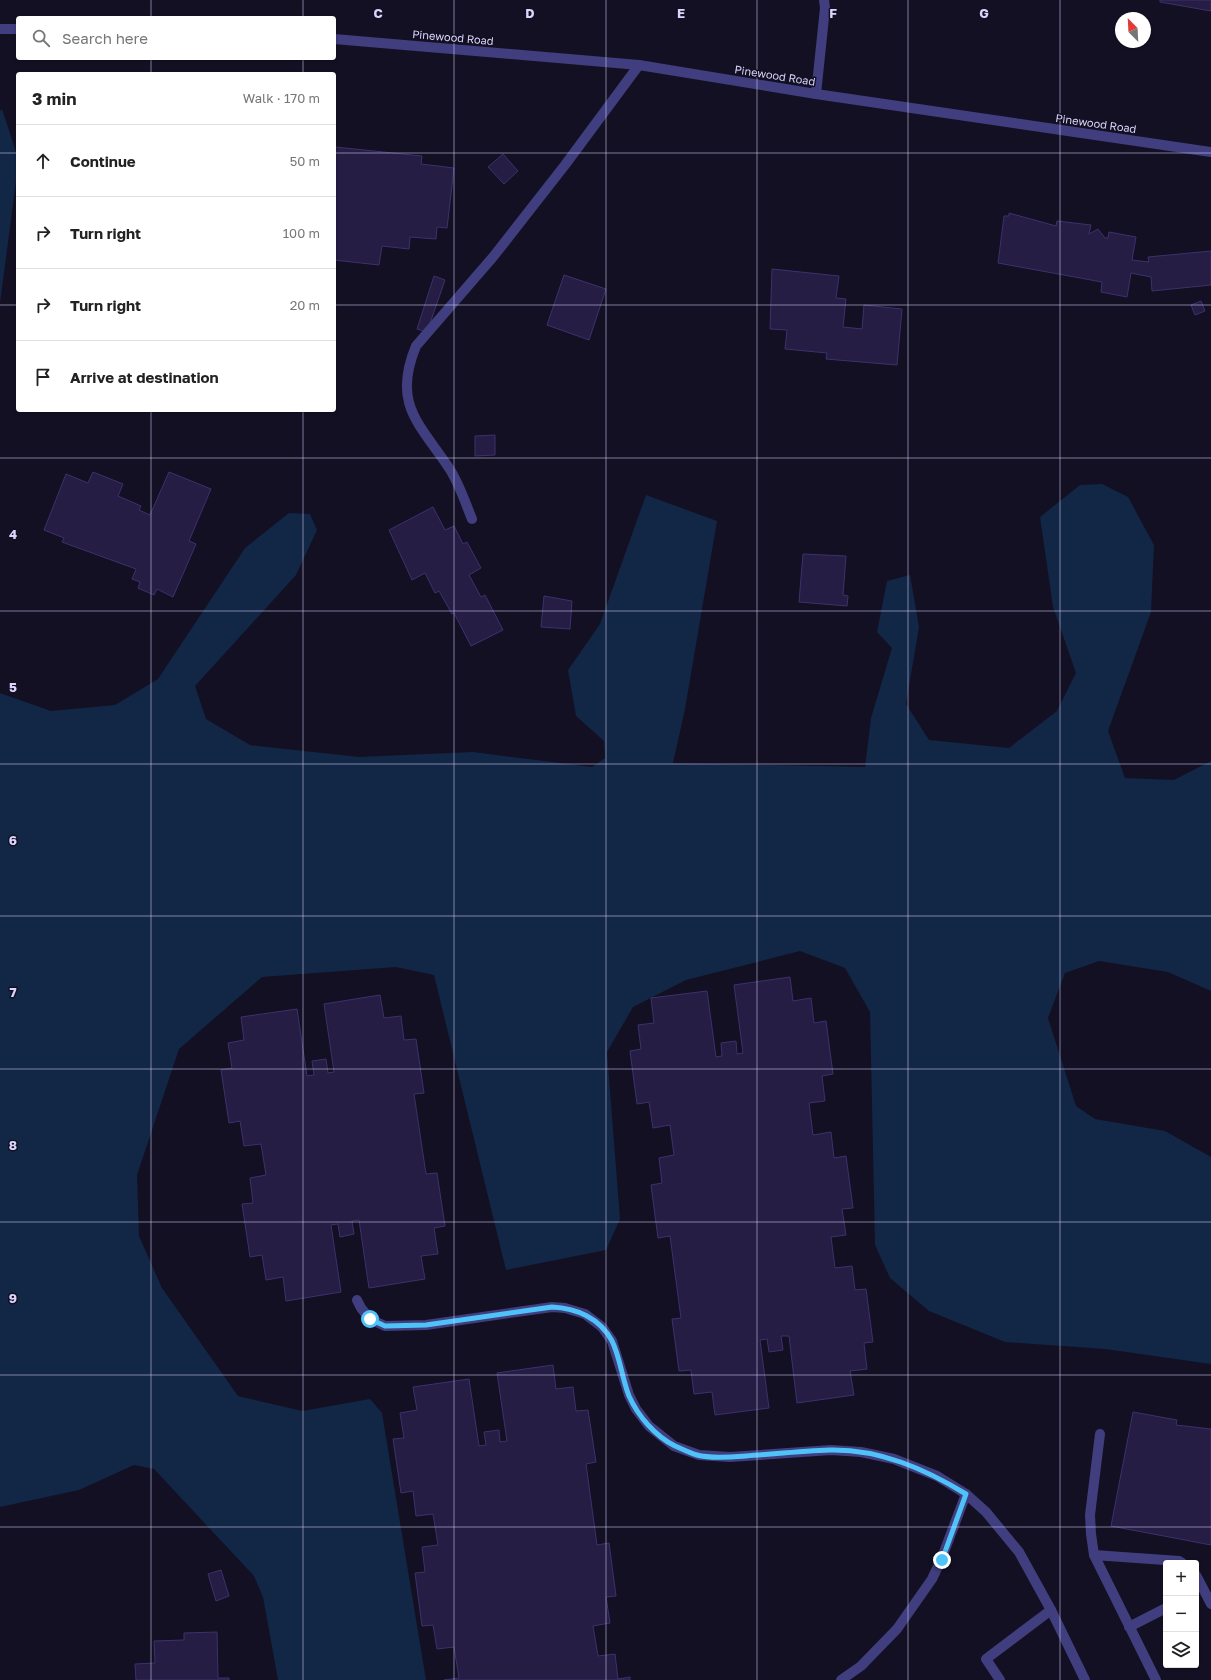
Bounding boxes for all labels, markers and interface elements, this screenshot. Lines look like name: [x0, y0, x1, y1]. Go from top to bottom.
text: C: [373, 5, 383, 21]
text: D: [525, 5, 535, 21]
text: E: [677, 5, 685, 21]
text: F: [829, 5, 837, 21]
text: G: [979, 5, 989, 21]
north arrow: [1115, 12, 1151, 48]
search box: [16, 16, 336, 60]
icon: search: [30, 27, 52, 49]
street label: Pinewood Road: [412, 27, 494, 47]
text: Search here: [62, 29, 148, 47]
street label: Pinewood Road: [734, 62, 816, 88]
text: 3 min: [32, 88, 76, 109]
text: Walk · 170 m: [243, 90, 320, 106]
street label: Pinewood Road: [1055, 111, 1137, 135]
icon: ahead: [32, 150, 54, 172]
text: Continue: [70, 152, 136, 170]
text: 50 m: [290, 153, 320, 169]
icon: right: [32, 222, 54, 244]
text: Turn right: [70, 224, 141, 242]
text: 100 m: [283, 225, 320, 241]
icon: right: [32, 294, 54, 316]
text: Turn right: [70, 296, 141, 314]
text: 20 m: [290, 297, 320, 313]
icon: arrive: [32, 366, 54, 388]
text: Arrive at destination: [70, 368, 219, 386]
text: 4: [9, 526, 17, 542]
text: 5: [9, 679, 17, 695]
text: 6: [9, 832, 17, 848]
text: 7: [9, 984, 17, 1000]
text: 8: [9, 1137, 17, 1153]
text: 9: [9, 1290, 17, 1306]
route start: [361, 1310, 379, 1328]
route end: [933, 1551, 951, 1569]
map controls: [1163, 1560, 1199, 1668]
button: +: [1163, 1560, 1199, 1596]
button: −: [1163, 1596, 1199, 1632]
button: layers: [1163, 1632, 1199, 1668]

